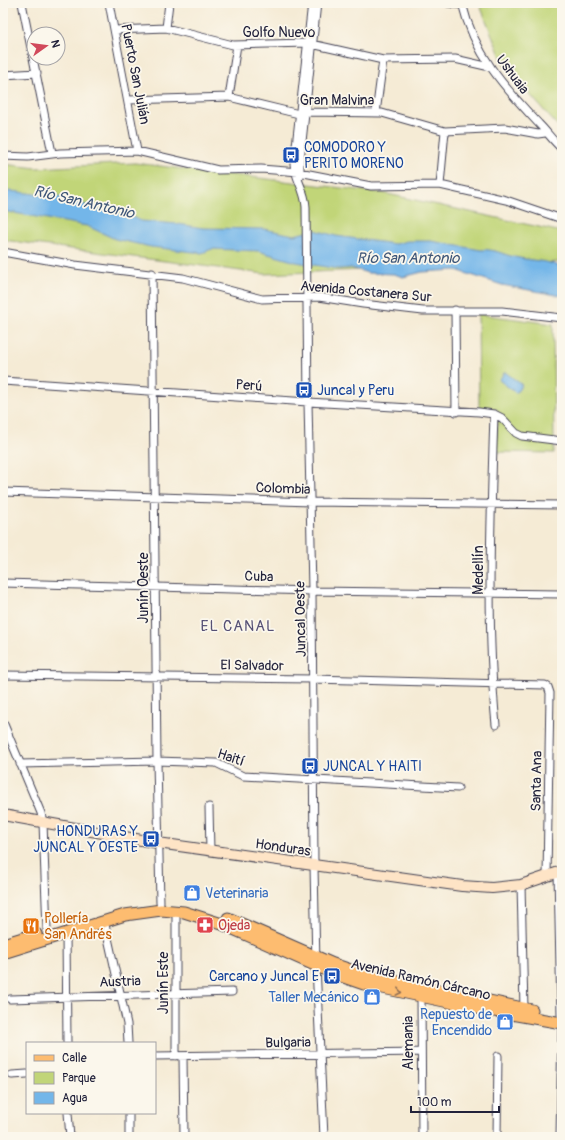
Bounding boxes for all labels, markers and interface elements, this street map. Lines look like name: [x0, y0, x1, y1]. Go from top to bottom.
street label: Puerto San Julián: [117, 22, 154, 126]
street label: Golfo Nuevo: [243, 24, 316, 41]
north arrow: [26, 26, 66, 66]
text: N: [48, 39, 63, 49]
street label: Ushuaia: [492, 51, 533, 97]
street label: Gran Malvina: [300, 92, 374, 109]
place label: COMODORO Y PERITO MORENO: [304, 139, 404, 172]
bus stop icon: COMODORO Y PERITO MORENO: [281, 145, 301, 165]
water label: Río San Antonio: [32, 182, 137, 223]
water label: Río San Antonio: [357, 249, 460, 268]
street label: Avenida Costanera Sur: [300, 277, 432, 306]
street label: Perú: [235, 376, 263, 395]
bus stop icon: Juncal y Peru: [294, 380, 314, 400]
place label: Juncal y Peru: [317, 382, 394, 399]
street label: Colombia: [255, 479, 311, 498]
street label: Medellín: [470, 545, 487, 595]
street label: Junín Oeste: [135, 552, 152, 624]
street label: Cuba: [244, 567, 274, 586]
street label: Juncal Oeste: [291, 581, 310, 657]
district label: EL CANAL: [201, 617, 275, 636]
street label: El Salvador: [220, 656, 284, 675]
street label: Haití: [215, 745, 247, 770]
street label: Santa Ana: [527, 750, 546, 812]
bus stop icon: JUNCAL Y HAITI: [300, 756, 320, 776]
place label: JUNCAL Y HAITI: [323, 758, 422, 775]
place label: HONDURAS Y JUNCAL Y OESTE: [33, 823, 138, 856]
bus stop icon: HONDURAS Y JUNCAL Y OESTE: [141, 829, 161, 849]
street label: Honduras: [254, 835, 312, 860]
shop icon: Veterinaria: [182, 883, 202, 903]
place label: Veterinaria: [205, 885, 269, 902]
place label: Pollería San Andrés: [44, 910, 113, 943]
pharmacy icon: Ojeda: [195, 915, 215, 935]
restaurant icon: Pollería San Andrés: [21, 916, 41, 936]
place label: Ojeda: [218, 917, 250, 934]
street label: Junín Este: [155, 952, 172, 1014]
street label: Avenida Ramón Cárcano: [349, 955, 493, 1004]
bus stop icon: Carcano y Juncal E: [322, 966, 342, 986]
place label: Carcano y Juncal E: [209, 968, 319, 985]
street label: Austria: [99, 972, 141, 991]
shop icon: Taller Mecánico: [362, 987, 382, 1007]
one-way arrow: [395, 987, 402, 995]
place label: Taller Mecánico: [268, 989, 359, 1006]
place label: Repuesto de Encendido: [420, 1006, 492, 1039]
shop icon: Repuesto de Encendido: [495, 1012, 515, 1032]
street label: Alemania: [400, 1016, 417, 1070]
street label: Bulgaria: [265, 1034, 311, 1051]
legend: [26, 1042, 156, 1114]
text: Calle: [62, 1051, 87, 1066]
text: Parque: [62, 1071, 96, 1086]
scale bar: [411, 1088, 499, 1114]
text: Agua: [62, 1091, 88, 1106]
text: 100 m: [417, 1095, 452, 1110]

